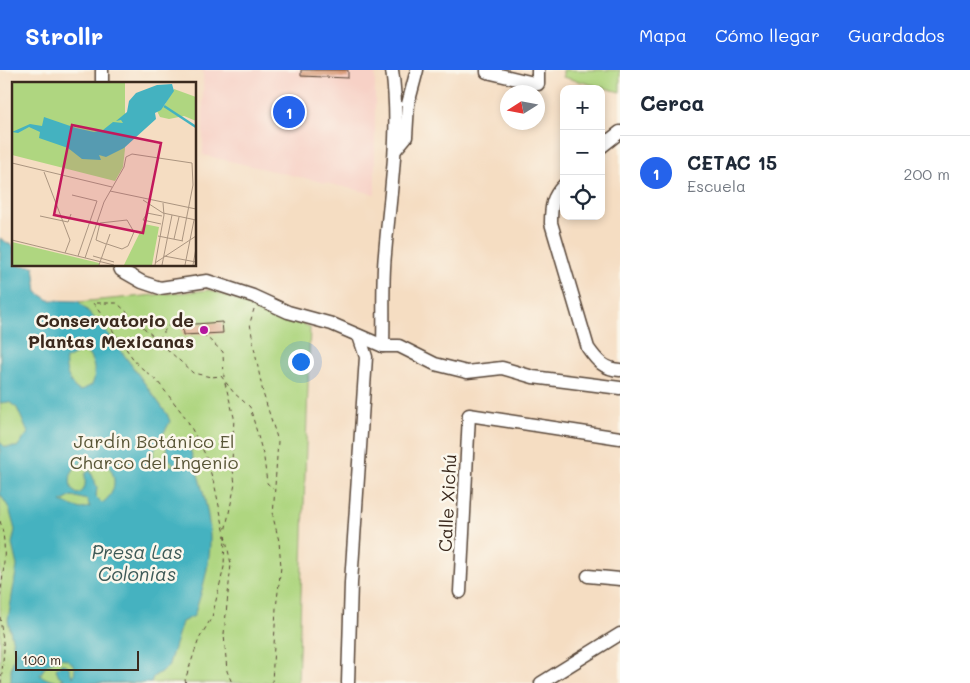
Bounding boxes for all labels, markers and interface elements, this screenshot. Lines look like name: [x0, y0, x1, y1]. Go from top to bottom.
text: Strollr: [25, 20, 103, 51]
text: Mapa: [639, 23, 687, 47]
text: Cómo llegar: [715, 23, 820, 47]
text: Guardados: [848, 23, 945, 47]
inset map: [12, 82, 196, 266]
north arrow: [500, 85, 545, 130]
map controls: [560, 85, 605, 220]
button: +: [560, 85, 605, 130]
text: Cerca: [640, 89, 705, 116]
pin: 1: [273, 93, 305, 131]
button: −: [560, 130, 605, 175]
text: CETAC 15: [687, 150, 777, 175]
text: 1: [652, 163, 660, 184]
text: 200 m: [903, 163, 950, 184]
button: locate: [560, 175, 605, 220]
text: Escuela: [687, 175, 746, 196]
place label: Conservatorio de Plantas Mexicanas: [28, 308, 194, 353]
marker: Conservatorio de Plantas Mexicanas: [198, 324, 210, 336]
your location: [288, 349, 314, 375]
park label: Jardín Botánico El Charco del Ingenio: [70, 429, 239, 474]
street label: Calle Xichú: [432, 453, 462, 553]
water label: Presa Las Colonias: [91, 539, 183, 586]
scale bar: [15, 648, 139, 671]
text: 100 m: [22, 650, 61, 669]

